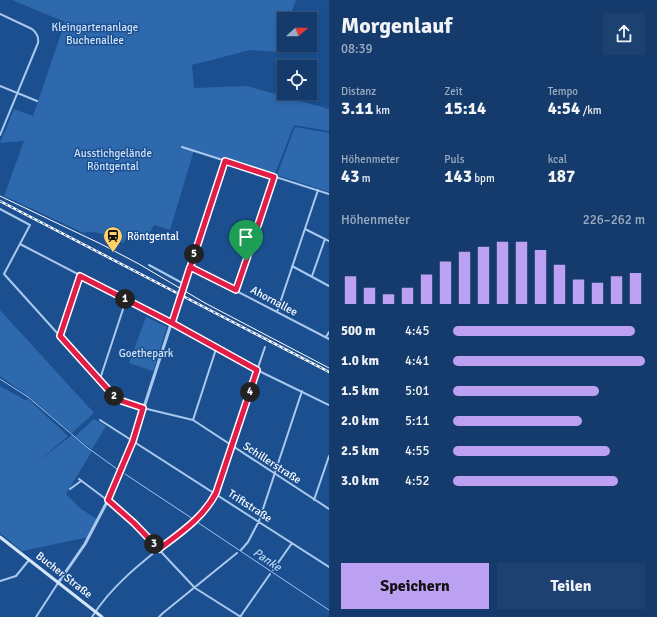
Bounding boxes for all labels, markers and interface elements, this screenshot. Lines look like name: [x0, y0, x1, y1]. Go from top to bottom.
north arrow: [277, 12, 317, 52]
map controls: [277, 12, 317, 100]
text: Morgenlauf: [341, 12, 452, 39]
button: share: [603, 13, 645, 55]
park label: Kleingartenanlage Buchenallee: [52, 21, 138, 47]
text: 08:39: [341, 41, 373, 57]
button: locate: [277, 60, 317, 100]
text: Distanz: [341, 85, 376, 98]
text: Zeit: [444, 85, 463, 98]
text: Tempo: [548, 85, 578, 98]
text: 3.11: [341, 98, 373, 119]
text: 15:14: [444, 98, 486, 119]
text: 4:54: [548, 98, 580, 119]
text: km: [373, 104, 390, 117]
text: /km: [580, 104, 602, 117]
park label: Ausstichgelände Röntgental: [74, 147, 152, 173]
text: Höhenmeter: [341, 153, 399, 166]
text: Puls: [444, 153, 464, 166]
text: kcal: [548, 153, 567, 166]
text: 43: [341, 166, 359, 187]
text: 143: [444, 166, 472, 187]
text: 187: [548, 166, 575, 187]
text: m: [359, 172, 371, 185]
text: bpm: [472, 172, 495, 185]
text: Höhenmeter: [341, 212, 410, 228]
text: 226–262 m: [583, 212, 645, 228]
pin: [229, 220, 263, 261]
station icon: Röntgental: [102, 225, 124, 253]
icon: arrive: [235, 226, 257, 248]
place label: Röntgental: [127, 230, 179, 243]
pin: 5: [184, 244, 204, 264]
text: 5: [191, 247, 197, 260]
street label: Ahornallee: [248, 283, 300, 319]
pin: 1: [115, 289, 135, 309]
text: 1: [122, 292, 128, 305]
text: 500 m: [341, 323, 375, 339]
text: 4:45: [405, 323, 430, 339]
park label: Goethepark: [119, 347, 174, 360]
text: 1.0 km: [341, 353, 379, 369]
text: 4:41: [405, 353, 430, 369]
pin: 4: [240, 382, 260, 402]
text: 1.5 km: [341, 383, 379, 399]
text: 5:01: [405, 383, 430, 399]
text: 4: [247, 385, 253, 398]
pin: 2: [104, 386, 124, 406]
text: 2: [111, 389, 117, 402]
text: 2.0 km: [341, 413, 379, 429]
text: 5:11: [405, 413, 430, 429]
street label: Schillerstraße: [241, 439, 303, 487]
text: 2.5 km: [341, 443, 379, 459]
text: 4:55: [405, 443, 430, 459]
text: 3.0 km: [341, 473, 379, 489]
text: 4:52: [405, 473, 430, 489]
street label: Triftstraße: [226, 487, 274, 525]
pin: 3: [144, 534, 164, 554]
text: 3: [151, 537, 157, 550]
water label: Panke: [250, 545, 285, 575]
street label: Bucher Straße: [33, 549, 95, 601]
button: Speichern: [341, 563, 489, 609]
button: Teilen: [497, 563, 645, 609]

